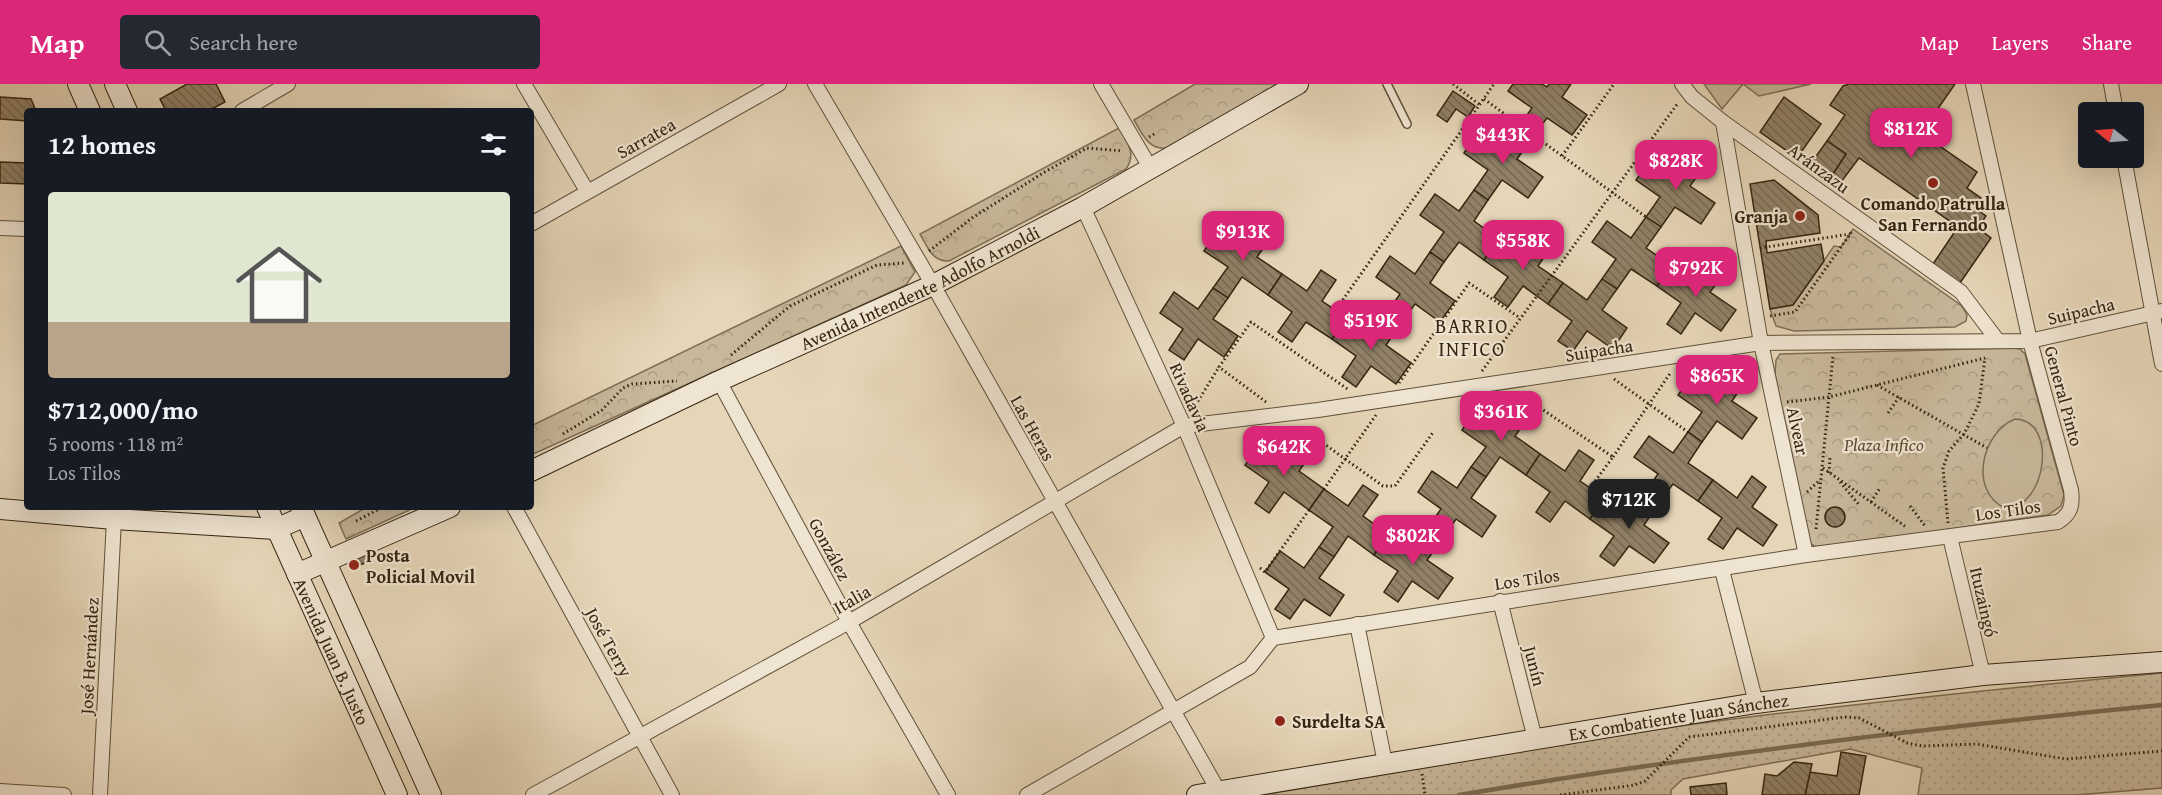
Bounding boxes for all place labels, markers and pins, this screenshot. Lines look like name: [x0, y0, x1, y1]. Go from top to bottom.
pin: $812K: [1869, 108, 1953, 159]
pin: $443K: [1461, 114, 1545, 165]
pin: $828K: [1634, 140, 1718, 191]
marker: Comando Patrulla San Fernando: [1926, 176, 1940, 190]
place label: Comando Patrulla San Fernando: [1861, 190, 2006, 238]
place label: Granja: [1735, 203, 1789, 230]
marker: Granja: [1793, 209, 1807, 223]
pin: $913K: [1201, 211, 1285, 262]
pin: $558K: [1481, 220, 1565, 271]
pin: $792K: [1654, 247, 1738, 298]
pin: $519K: [1329, 300, 1413, 351]
pin: $865K: [1675, 355, 1759, 406]
pin: $361K: [1459, 391, 1543, 442]
pin: $642K: [1242, 426, 1326, 477]
pin: $712K: [1587, 479, 1671, 530]
pin: $802K: [1371, 515, 1455, 566]
place label: Posta Policial Movil: [366, 542, 475, 590]
marker: Posta Policial Movil: [347, 558, 361, 572]
place label: Surdelta SA: [1292, 708, 1386, 735]
marker: Surdelta SA: [1273, 714, 1287, 728]

